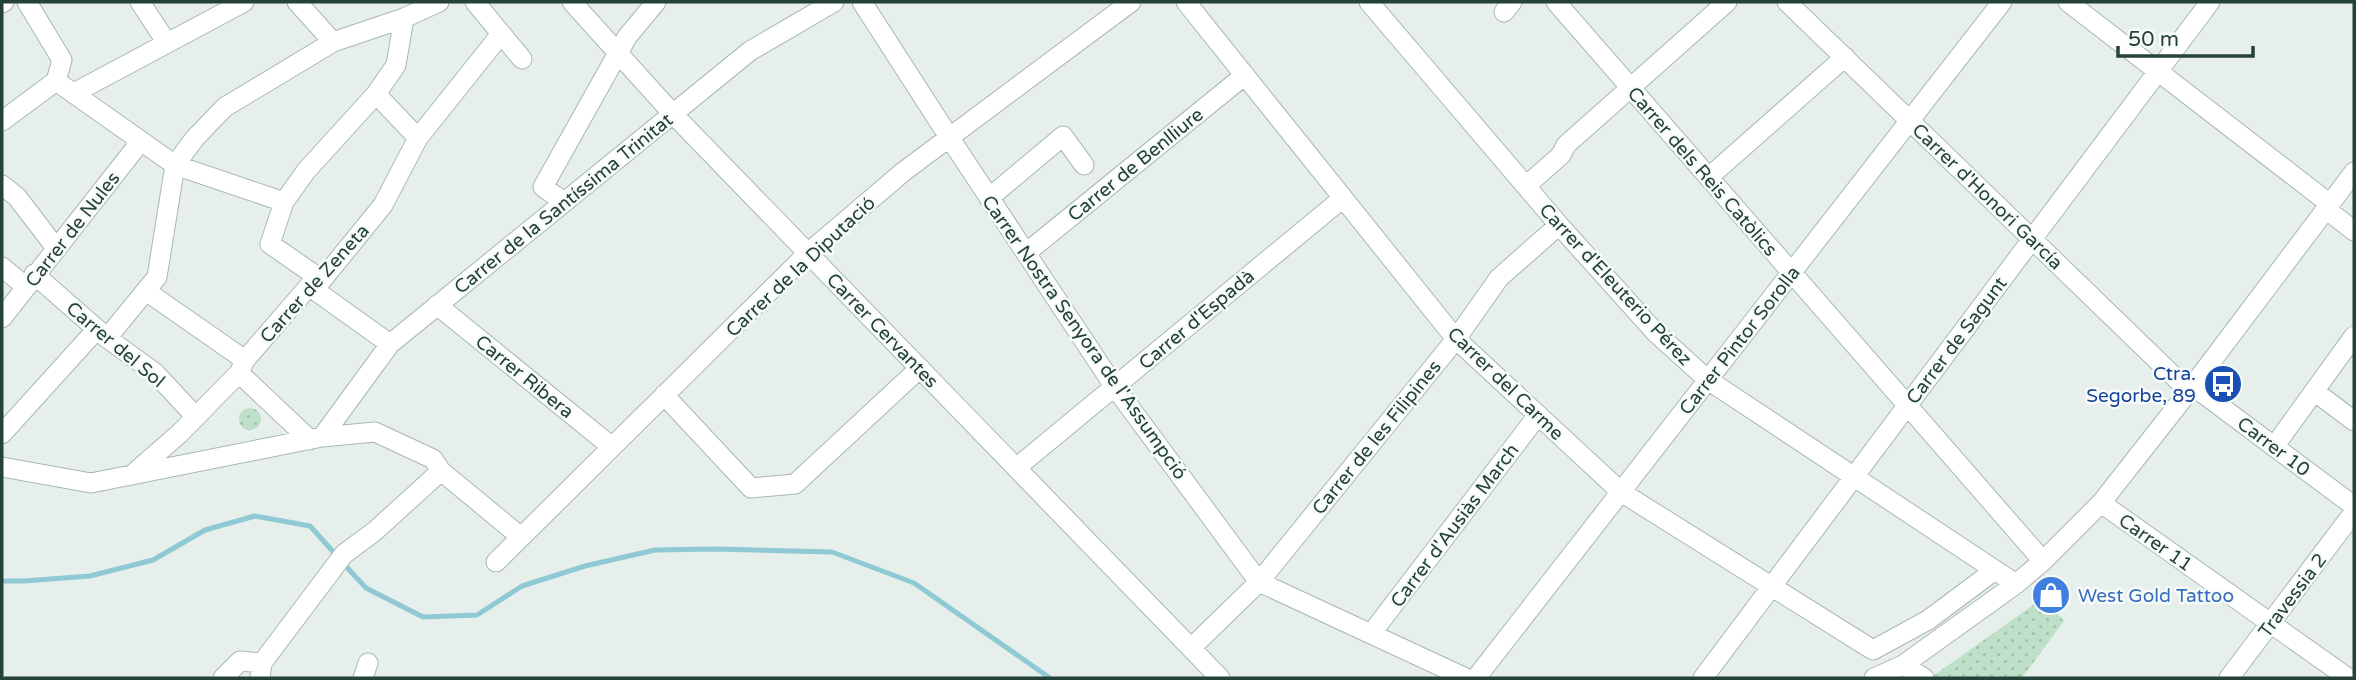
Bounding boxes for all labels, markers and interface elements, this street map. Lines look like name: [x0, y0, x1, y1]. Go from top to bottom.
scale bar: [2118, 14, 2253, 58]
text: 50 m: [2128, 27, 2179, 52]
street label: Carrer dels Reis Catòlics: [1623, 83, 1782, 261]
street label: Carrer de Benlliure: [1064, 103, 1208, 226]
street label: Carrer de la Santíssima Trinitat: [450, 109, 677, 299]
street label: Carrer d'Honori García: [1908, 119, 2067, 274]
street label: Carrer de Nules: [21, 168, 125, 292]
street label: Carrer Nostra Senyora de l'Assumpció: [977, 191, 1191, 484]
street label: Carrer de la Diputació: [722, 192, 880, 342]
street label: Carrer d'Eleuterio Pérez: [1534, 199, 1696, 370]
street label: Carrer de Zeneta: [256, 220, 374, 347]
street label: Carrer Pintor Sorolla: [1675, 262, 1805, 419]
street label: Carrer d'Espadà: [1134, 265, 1259, 374]
street label: Carrer Cervantes: [822, 269, 943, 393]
street label: Carrer de Sagunt: [1902, 273, 2012, 408]
street label: Carrer del Sol: [62, 297, 169, 392]
street label: Carrer del Carme: [1443, 323, 1568, 445]
street label: Carrer Ribera: [471, 330, 578, 423]
street label: Carrer de les Filipines: [1308, 356, 1446, 519]
place label: Ctra. Segorbe, 89: [2086, 363, 2196, 407]
bus stop icon: Ctra. Segorbe, 89: [2202, 363, 2244, 405]
street label: Carrer 10: [2233, 412, 2314, 481]
street label: Carrer d'Ausiàs March: [1386, 439, 1524, 612]
street label: Carrer 11: [2114, 509, 2197, 576]
street label: Travessia 2: [2254, 549, 2332, 642]
shop icon: West Gold Tattoo: [2030, 574, 2072, 616]
place label: West Gold Tattoo: [2078, 585, 2234, 607]

